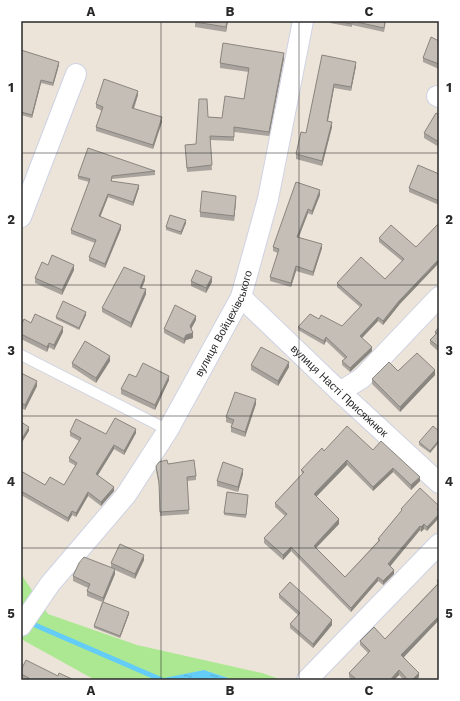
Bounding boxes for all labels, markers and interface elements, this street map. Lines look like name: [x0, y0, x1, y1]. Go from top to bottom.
text: A: [87, 4, 96, 19]
text: B: [226, 4, 235, 19]
text: C: [365, 4, 374, 19]
text: 1: [8, 80, 14, 95]
text: 1: [446, 80, 452, 95]
text: 2: [7, 212, 15, 227]
text: 2: [445, 212, 453, 227]
street label: вулиця Войцехівського: [193, 269, 255, 379]
street label: вулиця Насті Присяжнюк: [288, 342, 391, 440]
text: 3: [7, 343, 15, 358]
text: 3: [445, 343, 453, 358]
text: 4: [7, 474, 16, 489]
text: 4: [445, 474, 454, 489]
text: 5: [7, 606, 15, 621]
text: 5: [445, 606, 453, 621]
text: A: [87, 683, 96, 698]
text: B: [226, 683, 235, 698]
text: C: [365, 683, 374, 698]

